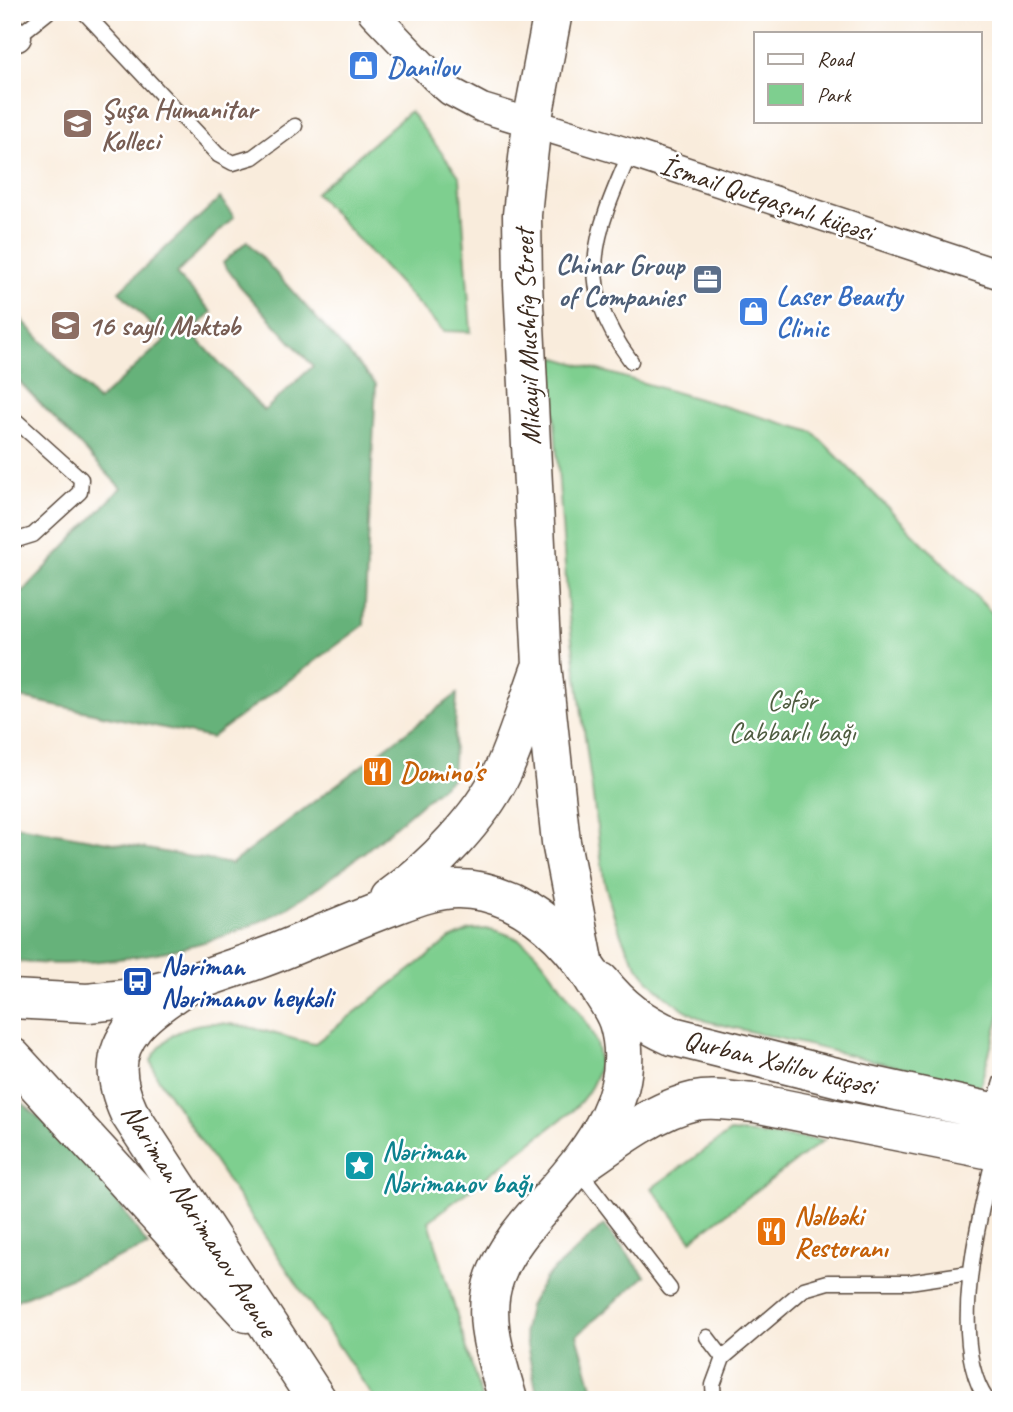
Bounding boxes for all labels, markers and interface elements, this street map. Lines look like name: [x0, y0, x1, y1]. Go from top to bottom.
legend: [754, 32, 982, 122]
text: Road: [817, 46, 856, 72]
shop icon: Danilov: [347, 49, 381, 83]
place label: Danilov: [387, 49, 461, 84]
text: Park: [817, 82, 852, 108]
place label: Şuşa Humanitar Kolleci: [101, 91, 260, 158]
school or university icon: Şuşa Humanitar Kolleci: [61, 107, 95, 141]
street label: İsmail Qutqaşınlı küçəsi: [656, 147, 881, 250]
street label: Mikayil Mushfig Street: [506, 224, 548, 446]
place label: Chinar Group of Companies: [556, 247, 687, 314]
office icon: Chinar Group of Companies: [690, 263, 724, 297]
place label: Laser Beauty Clinic: [776, 278, 904, 345]
shop icon: Laser Beauty Clinic: [736, 294, 770, 328]
school or university icon: 16 saylı Məktəb: [48, 308, 82, 342]
place label: 16 saylı Məktəb: [88, 308, 243, 344]
park label: Cəfər Cabbarlı bağı: [728, 682, 857, 749]
restaurant icon: Domino's: [360, 754, 394, 788]
place label: Domino's: [400, 754, 488, 789]
place label: Nəriman Nərimanov heykəli: [161, 948, 336, 1015]
bus stop icon: Nəriman Nərimanov heykəli: [121, 964, 155, 998]
street label: Qurban Xəlilov küçəsi: [681, 1021, 883, 1104]
street label: Nariman Narimanov Avenue: [114, 1097, 287, 1345]
place label: Nəriman Nərimanov bağı: [382, 1133, 534, 1200]
place icon: Nəriman Nərimanov bağı: [342, 1149, 376, 1183]
place label: Nəlbəki Restoranı: [794, 1198, 889, 1265]
restaurant icon: Nəlbəki Restoranı: [754, 1214, 788, 1248]

